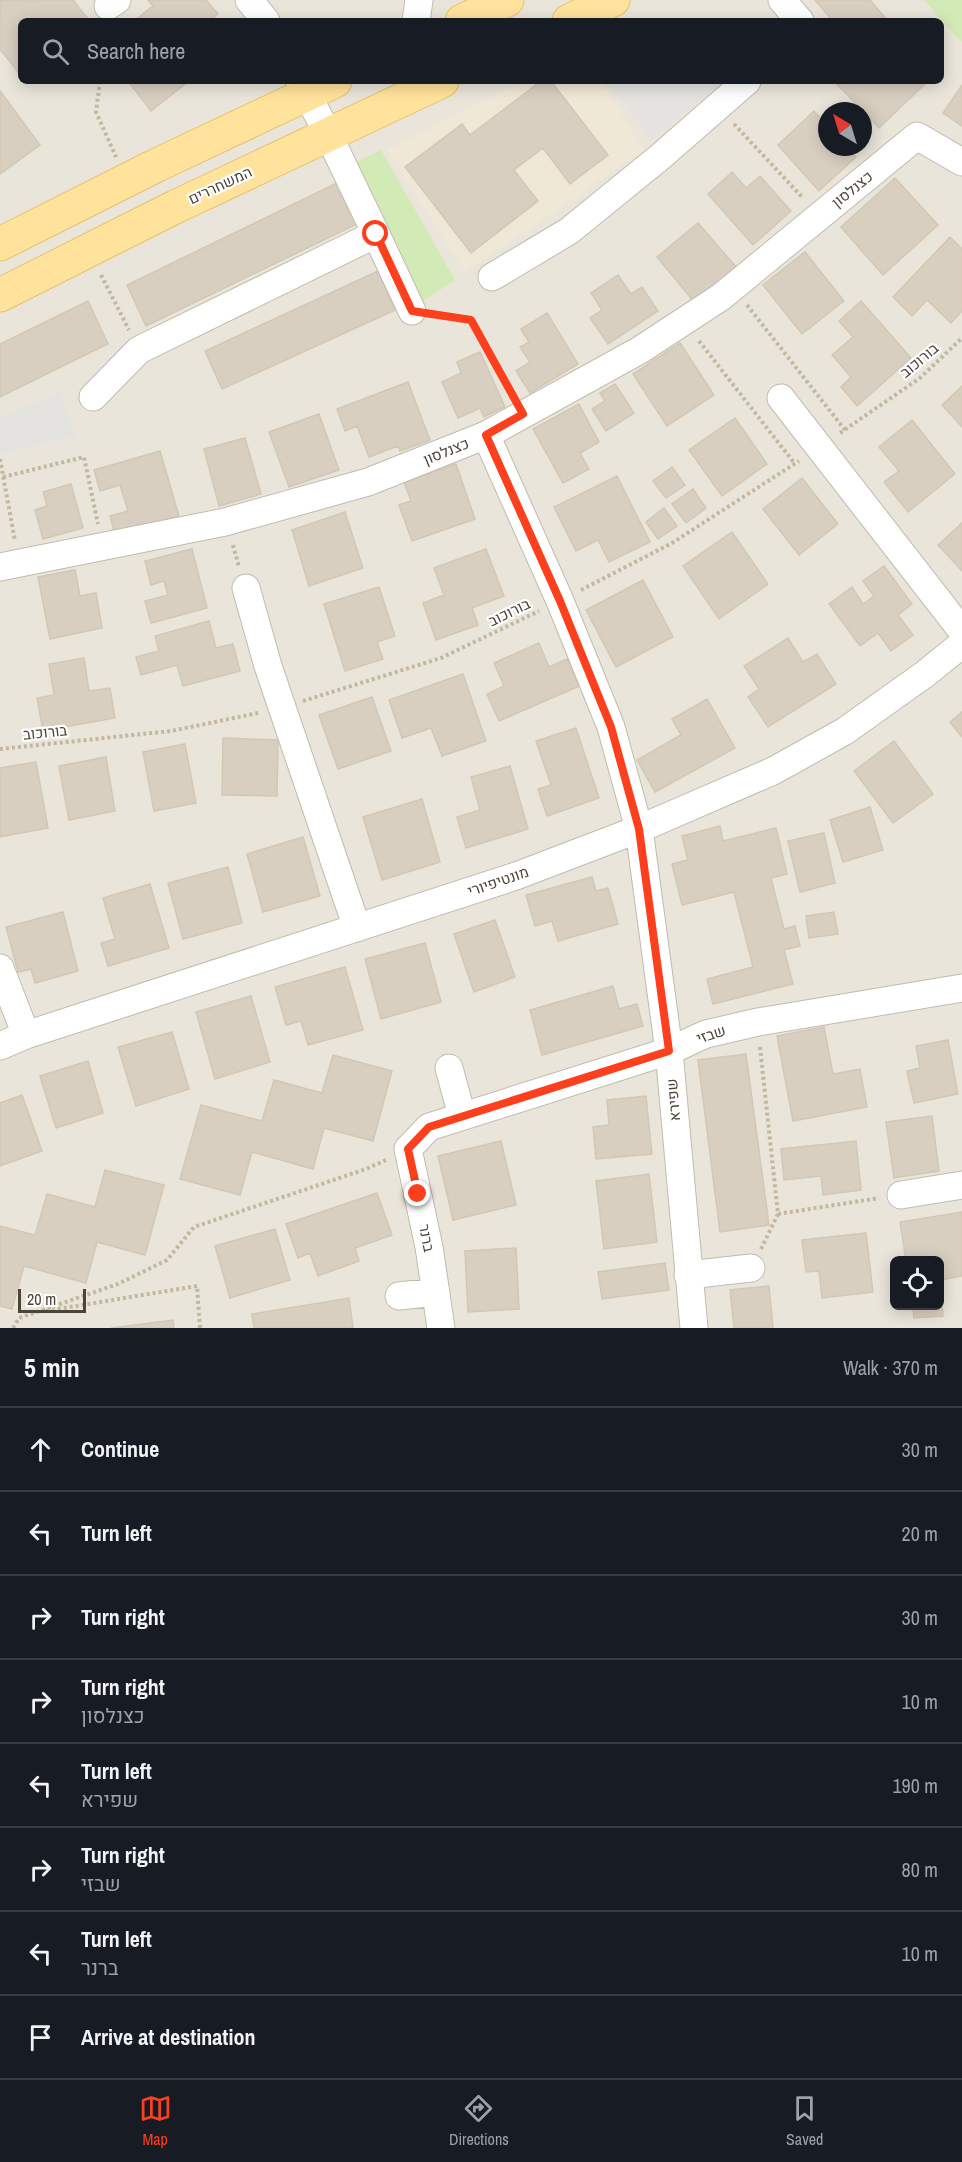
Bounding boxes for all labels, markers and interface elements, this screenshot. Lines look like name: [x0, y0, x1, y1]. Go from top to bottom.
search box: [18, 18, 944, 84]
icon: search: [39, 35, 72, 68]
text: Search here: [87, 36, 185, 66]
north arrow: [818, 102, 872, 156]
street label: המשחררים: [185, 161, 255, 209]
street label: כצנלסון: [827, 166, 877, 212]
route start: [362, 220, 388, 246]
street label: בורוכוב: [895, 338, 943, 382]
street label: כצנלסון: [420, 432, 472, 470]
street label: בורוכוב: [484, 593, 534, 631]
street label: בורוכוב: [22, 719, 68, 745]
street label: מונטיפיורי: [465, 861, 531, 901]
street label: שבזי: [694, 1019, 728, 1049]
street label: שפירא: [661, 1078, 685, 1122]
route end: [404, 1180, 430, 1206]
street label: ברנר: [414, 1222, 440, 1254]
map controls: [890, 1256, 944, 1310]
button: locate: [890, 1256, 944, 1310]
scale bar: [18, 1286, 86, 1314]
text: 20 m: [27, 1288, 56, 1310]
text: 5 min: [24, 1350, 80, 1385]
text: Walk · 370 m: [843, 1354, 938, 1381]
icon: ahead: [24, 1433, 57, 1466]
text: Continue: [81, 1434, 159, 1464]
text: 30 m: [902, 1436, 938, 1463]
icon: left: [24, 1517, 57, 1550]
text: Turn left: [81, 1518, 152, 1548]
text: 20 m: [902, 1520, 938, 1547]
icon: right: [24, 1601, 57, 1634]
text: Turn right: [81, 1602, 165, 1632]
text: 30 m: [902, 1604, 938, 1631]
text: Turn right: [81, 1672, 165, 1702]
icon: right: [24, 1685, 57, 1718]
text: 10 m: [902, 1688, 938, 1715]
text: כצנלסון: [81, 1702, 145, 1729]
text: Turn left: [81, 1756, 152, 1786]
icon: left: [24, 1769, 57, 1802]
text: 190 m: [892, 1772, 938, 1799]
text: שפירא: [81, 1786, 138, 1813]
text: Turn right: [81, 1840, 165, 1870]
icon: right: [24, 1853, 57, 1886]
text: 80 m: [902, 1856, 938, 1883]
text: שבזי: [81, 1870, 121, 1897]
text: Turn left: [81, 1924, 152, 1954]
icon: left: [24, 1937, 57, 1970]
text: 10 m: [902, 1940, 938, 1967]
text: ברנר: [81, 1954, 118, 1981]
icon: arrive: [24, 2021, 57, 2054]
text: Arrive at destination: [81, 2022, 255, 2052]
tab: Map: [139, 2092, 172, 2150]
tab: Directions: [449, 2092, 509, 2150]
tab: Saved: [786, 2092, 823, 2150]

